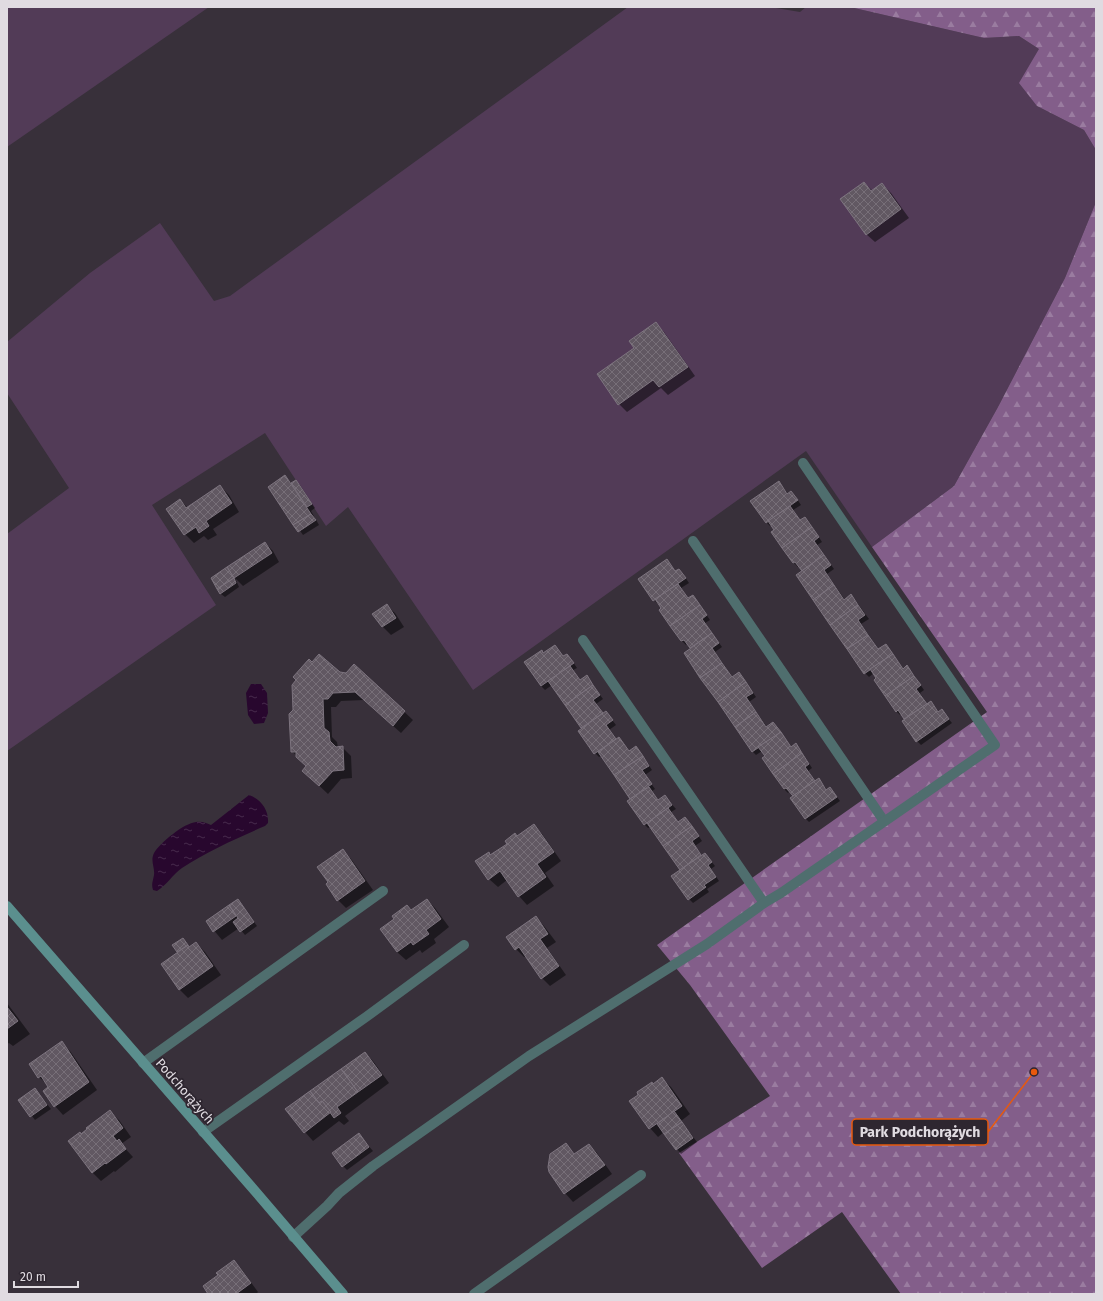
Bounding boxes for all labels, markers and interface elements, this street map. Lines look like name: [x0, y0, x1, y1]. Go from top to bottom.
street label: Podchorążych: [153, 1055, 217, 1127]
callout: Park Podchorążych: [852, 1119, 988, 1145]
text: Park Podchorążych: [860, 1124, 980, 1141]
scale bar: [14, 1263, 78, 1289]
text: 20 m: [20, 1270, 46, 1284]

